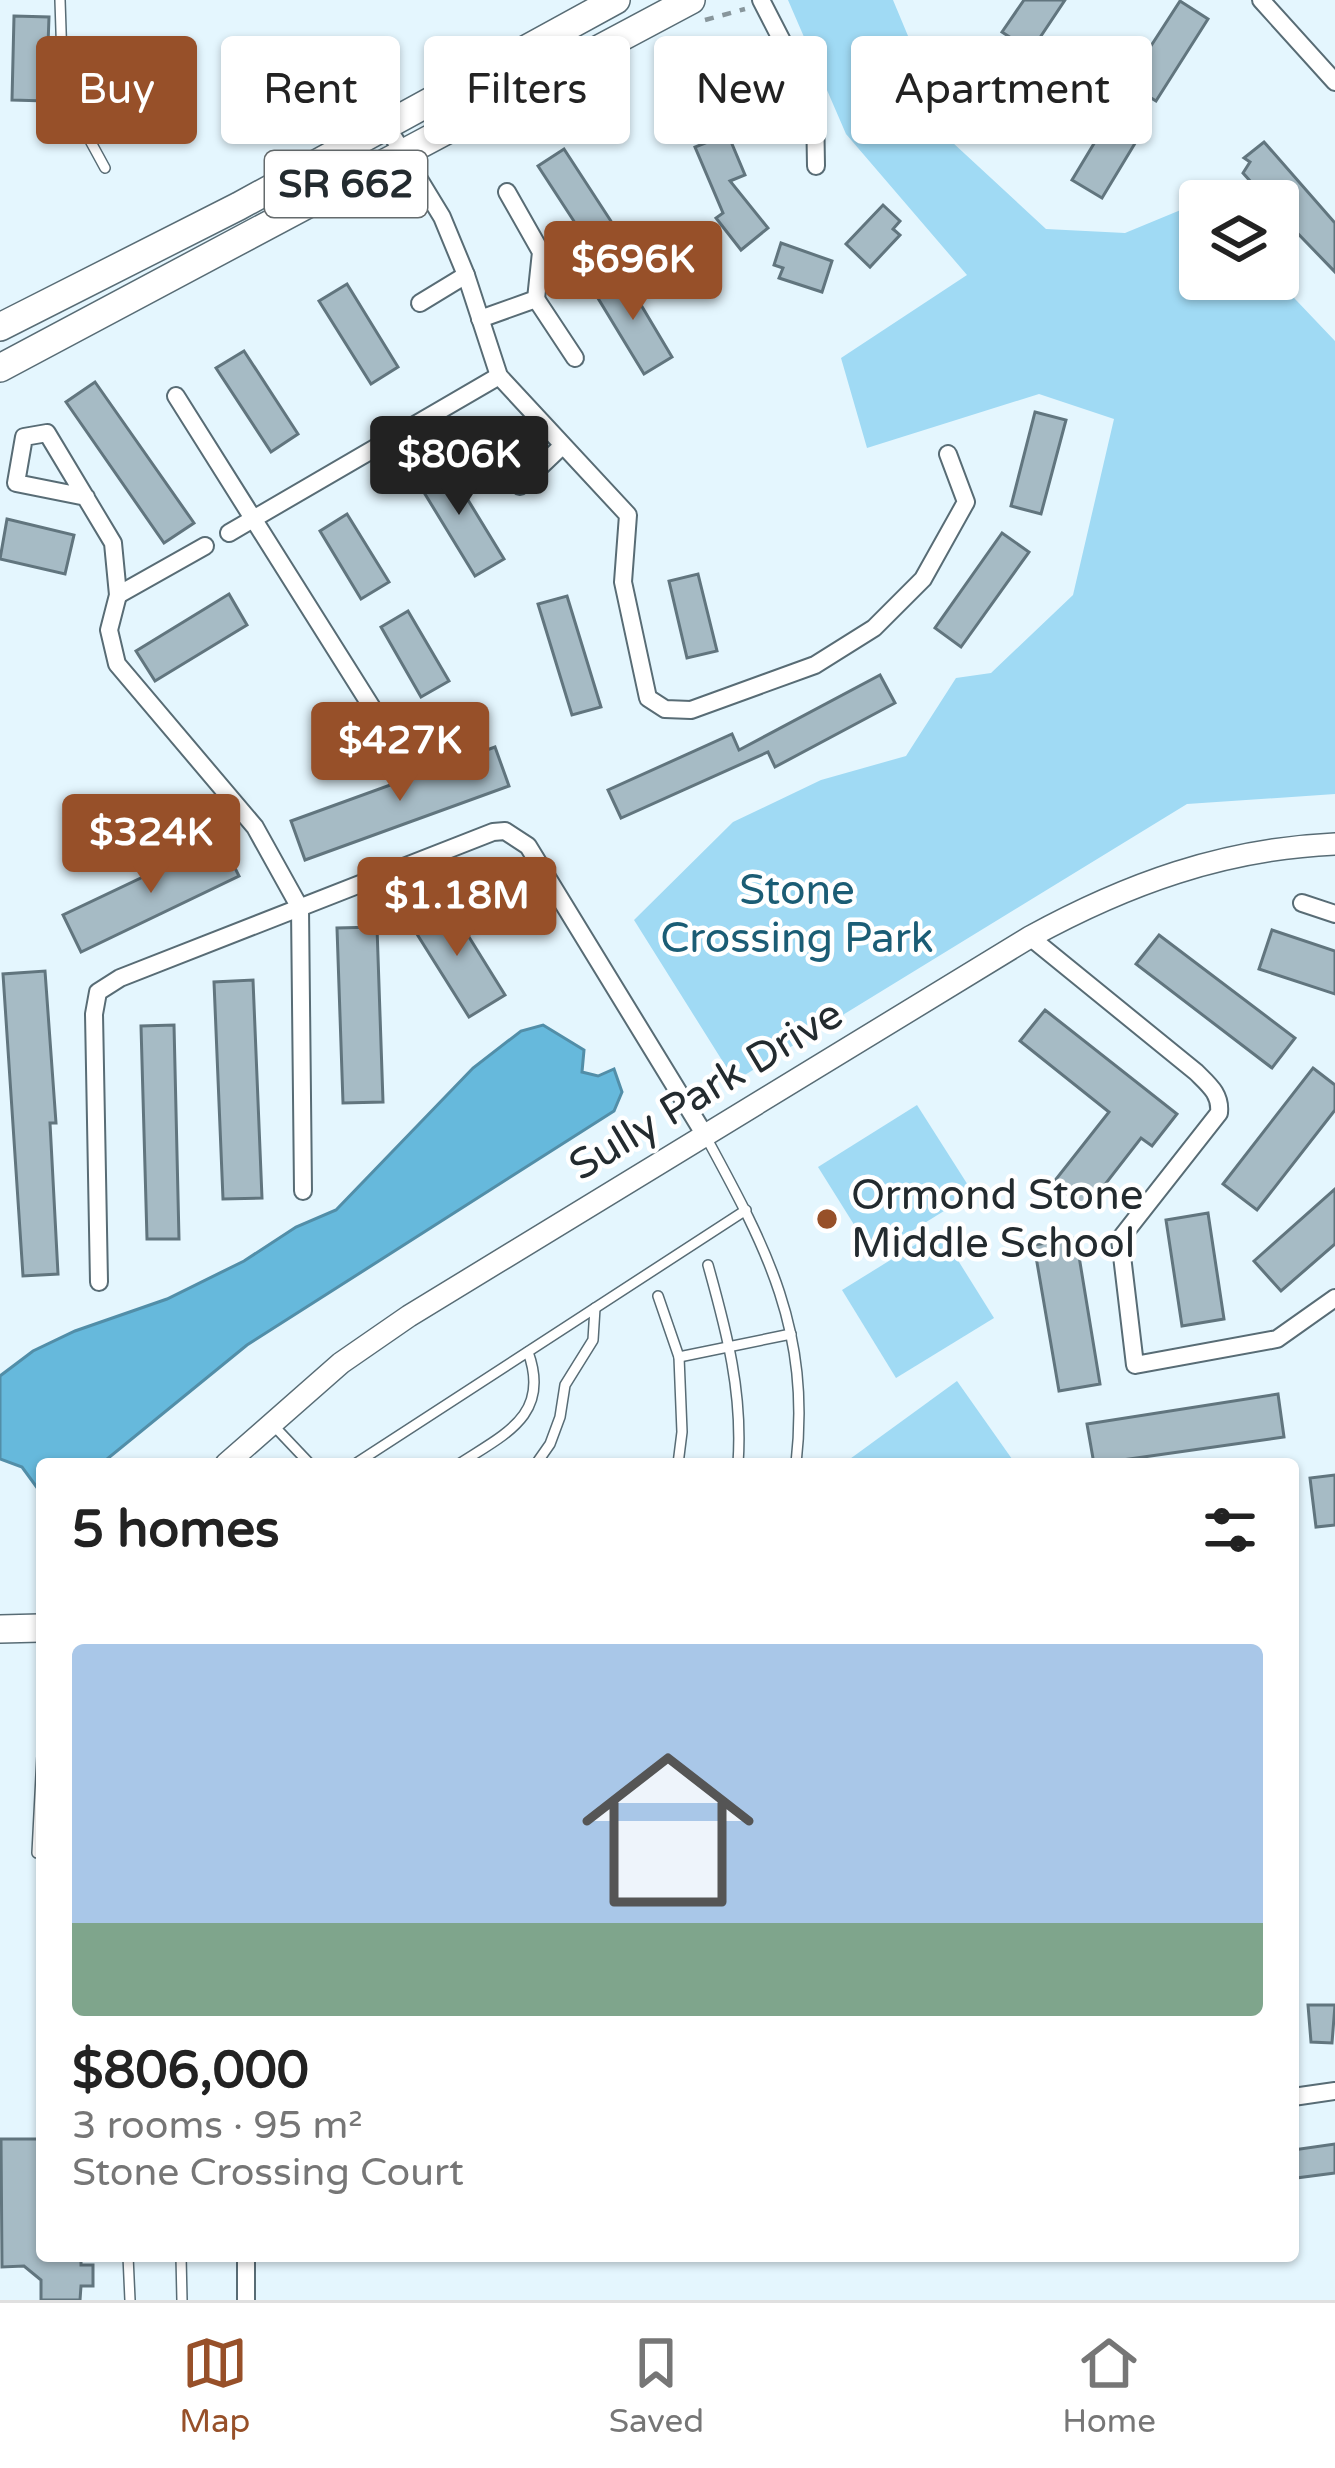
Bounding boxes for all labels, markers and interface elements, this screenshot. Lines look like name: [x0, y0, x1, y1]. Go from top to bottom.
chip: Buy: [36, 36, 197, 144]
chip: Rent: [221, 36, 400, 144]
chip: Filters: [424, 36, 630, 144]
chip: New: [654, 36, 827, 144]
chip: Apartment: [851, 36, 1152, 144]
road number: SR 662: [265, 151, 427, 217]
map controls: [1179, 180, 1299, 300]
button: layers: [1179, 180, 1299, 300]
pin: $696K: [549, 221, 717, 323]
text: $696K: [571, 236, 695, 283]
pin: $806K: [375, 416, 543, 518]
text: $806K: [397, 431, 521, 478]
pin: $427K: [316, 702, 484, 804]
text: $427K: [338, 717, 462, 764]
pin: $324K: [67, 794, 235, 896]
text: $324K: [89, 809, 213, 856]
pin: $1.18M: [359, 857, 555, 959]
park label: Stone Crossing Park: [660, 865, 934, 964]
text: $1.18M: [384, 872, 530, 919]
street label: Sully Park Drive: [560, 988, 852, 1192]
place label: Ormond Stone Middle School: [851, 1170, 1144, 1269]
marker: Ormond Stone Middle School: [814, 1206, 840, 1232]
icon: filters: [1197, 1497, 1263, 1563]
text: 5 homes: [72, 1499, 280, 1561]
icon: home: [560, 1722, 776, 1938]
text: $806,000: [72, 2040, 309, 2102]
text: 3 rooms · 95 m²: [72, 2102, 363, 2149]
text: Stone Crossing Court: [72, 2149, 464, 2196]
tab: Map: [179, 2330, 250, 2441]
tab: Saved: [609, 2330, 704, 2441]
tab: Home: [1062, 2330, 1156, 2441]

